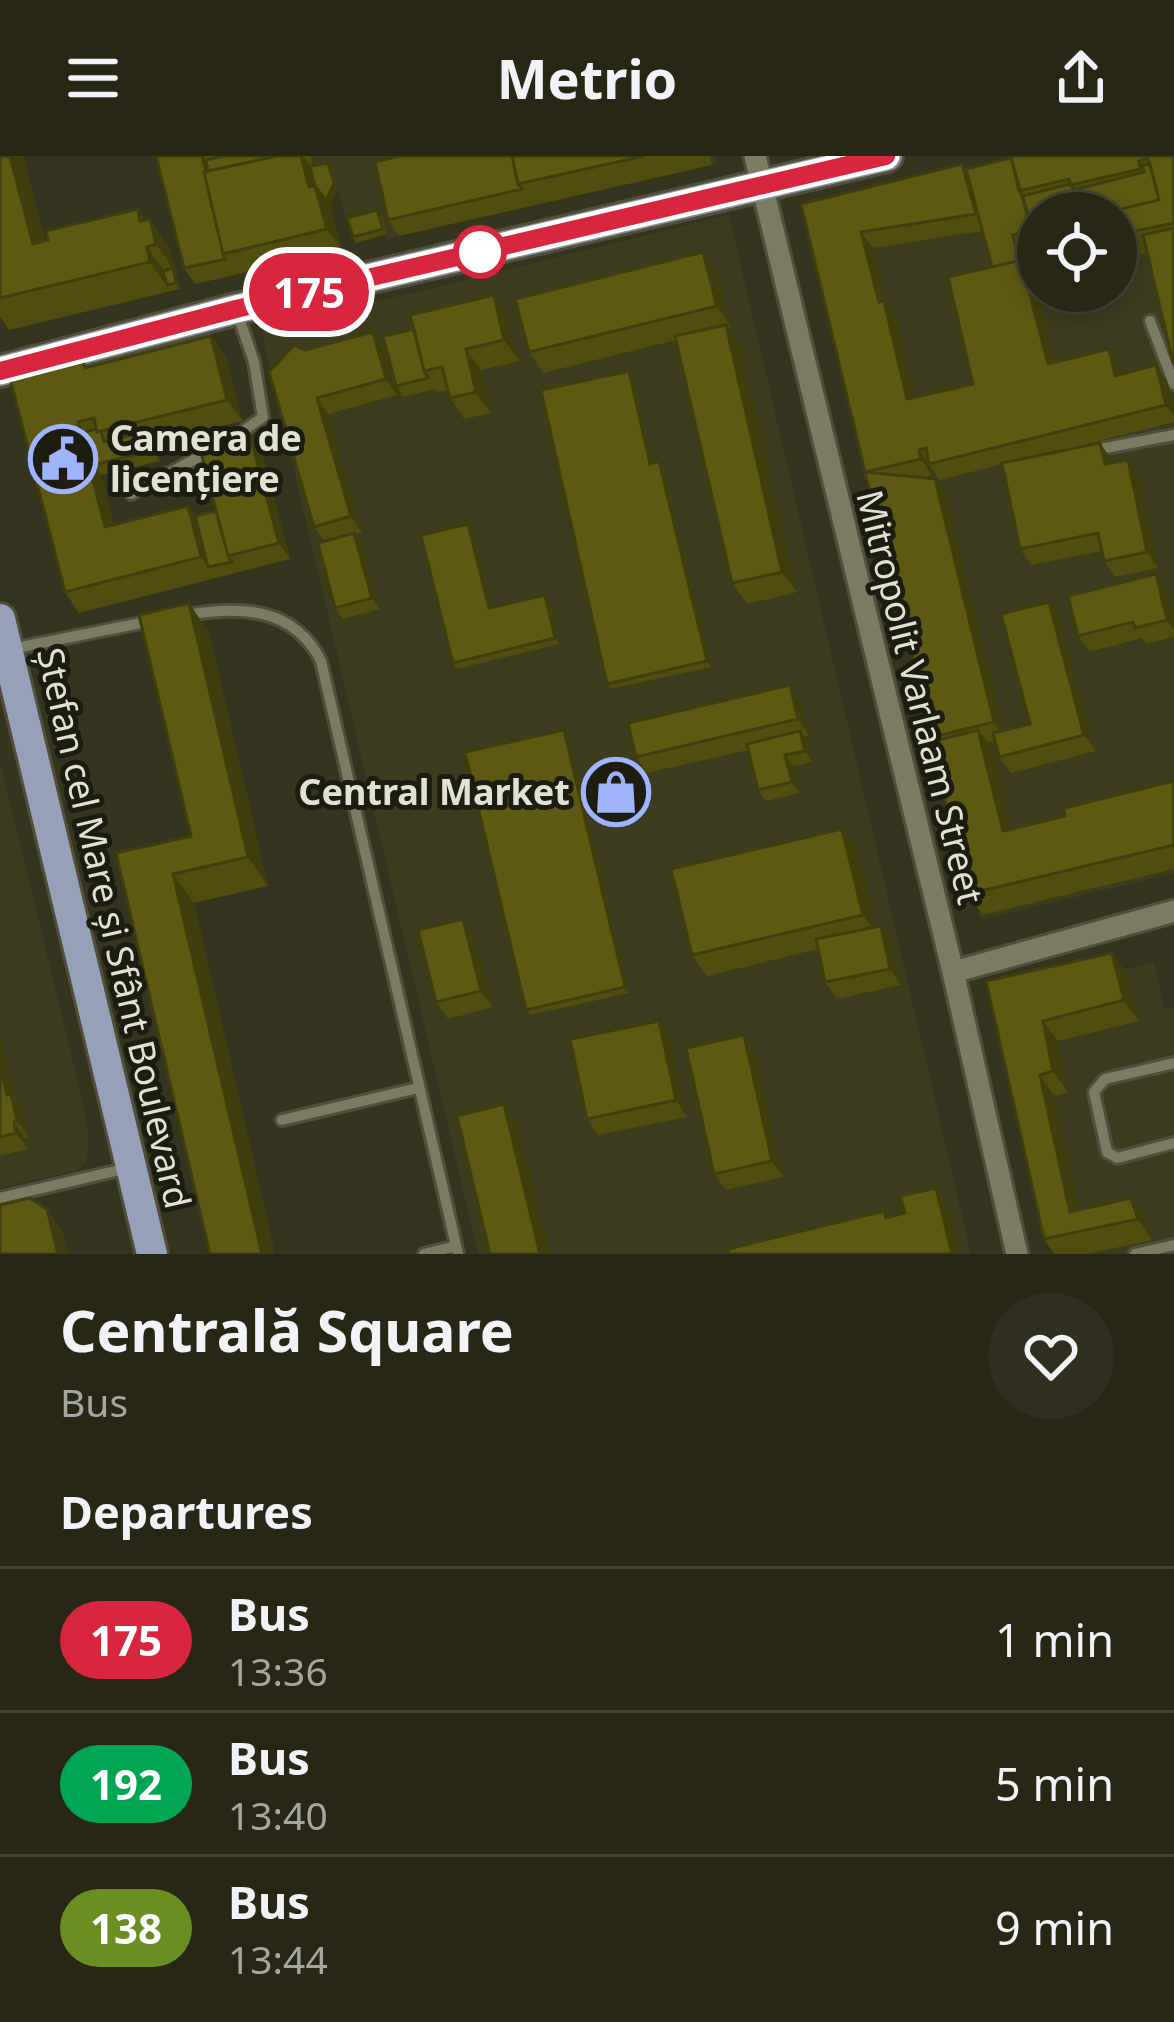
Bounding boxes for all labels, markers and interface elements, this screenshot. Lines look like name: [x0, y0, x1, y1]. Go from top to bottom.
text: Metrio: [497, 41, 677, 115]
icon: menu: [60, 45, 126, 111]
icon: share: [1048, 45, 1114, 111]
map controls: [1017, 192, 1137, 312]
button: locate: [1017, 192, 1137, 312]
unlabelled marker: [455, 227, 505, 277]
line badge: 175: [240, 253, 378, 331]
text: 175: [273, 263, 345, 320]
place label: Camera de licențiere: [110, 413, 302, 503]
public building icon: Camera de licențiere: [28, 424, 98, 494]
street label: Mitropolit Varlaam Street: [845, 485, 996, 909]
street label: Ștefan cel Mare și Sfânt Boulevard: [26, 643, 203, 1213]
shop icon: Central Market: [581, 757, 651, 827]
place label: Central Market: [298, 767, 570, 816]
text: Centrală Square: [60, 1291, 514, 1369]
button: heart: [988, 1293, 1114, 1419]
text: Bus: [60, 1375, 128, 1428]
text: Departures: [60, 1481, 313, 1542]
text: Bus: [228, 1583, 310, 1644]
text: 1 min: [995, 1609, 1114, 1670]
text: 175: [90, 1611, 162, 1668]
text: 13:36: [228, 1644, 328, 1697]
text: Bus: [228, 1727, 310, 1788]
text: 5 min: [995, 1753, 1114, 1814]
text: 192: [90, 1755, 162, 1812]
text: 13:40: [228, 1788, 328, 1841]
text: Bus: [228, 1871, 310, 1932]
text: 9 min: [995, 1897, 1114, 1958]
text: 138: [90, 1899, 162, 1956]
text: 13:44: [228, 1932, 328, 1985]

